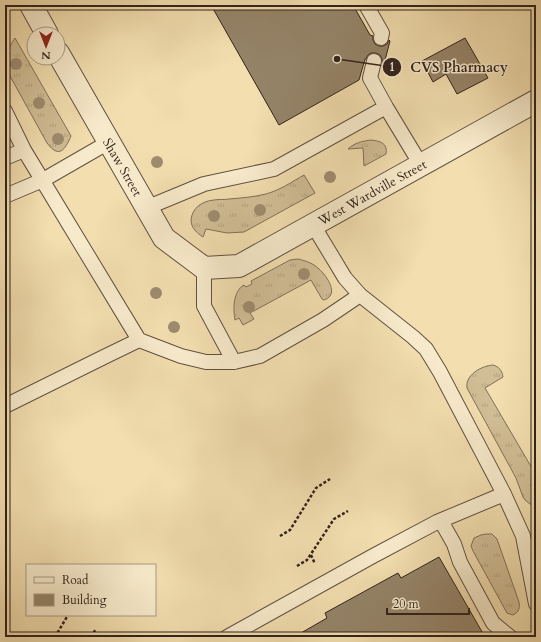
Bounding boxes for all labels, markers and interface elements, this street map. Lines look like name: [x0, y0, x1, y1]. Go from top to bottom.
north arrow: [26, 26, 66, 66]
text: N: [41, 48, 51, 63]
callout: CVS Pharmacy: [382, 54, 516, 80]
text: CVS Pharmacy: [410, 58, 508, 77]
text: 1: [389, 59, 395, 75]
street label: Shaw Street: [98, 135, 146, 200]
street label: West Wardville Street: [314, 156, 430, 231]
legend: [26, 564, 156, 616]
text: Road: [62, 572, 89, 588]
scale bar: [387, 590, 469, 616]
text: Building: [62, 592, 107, 608]
text: 20 m: [393, 596, 420, 612]

